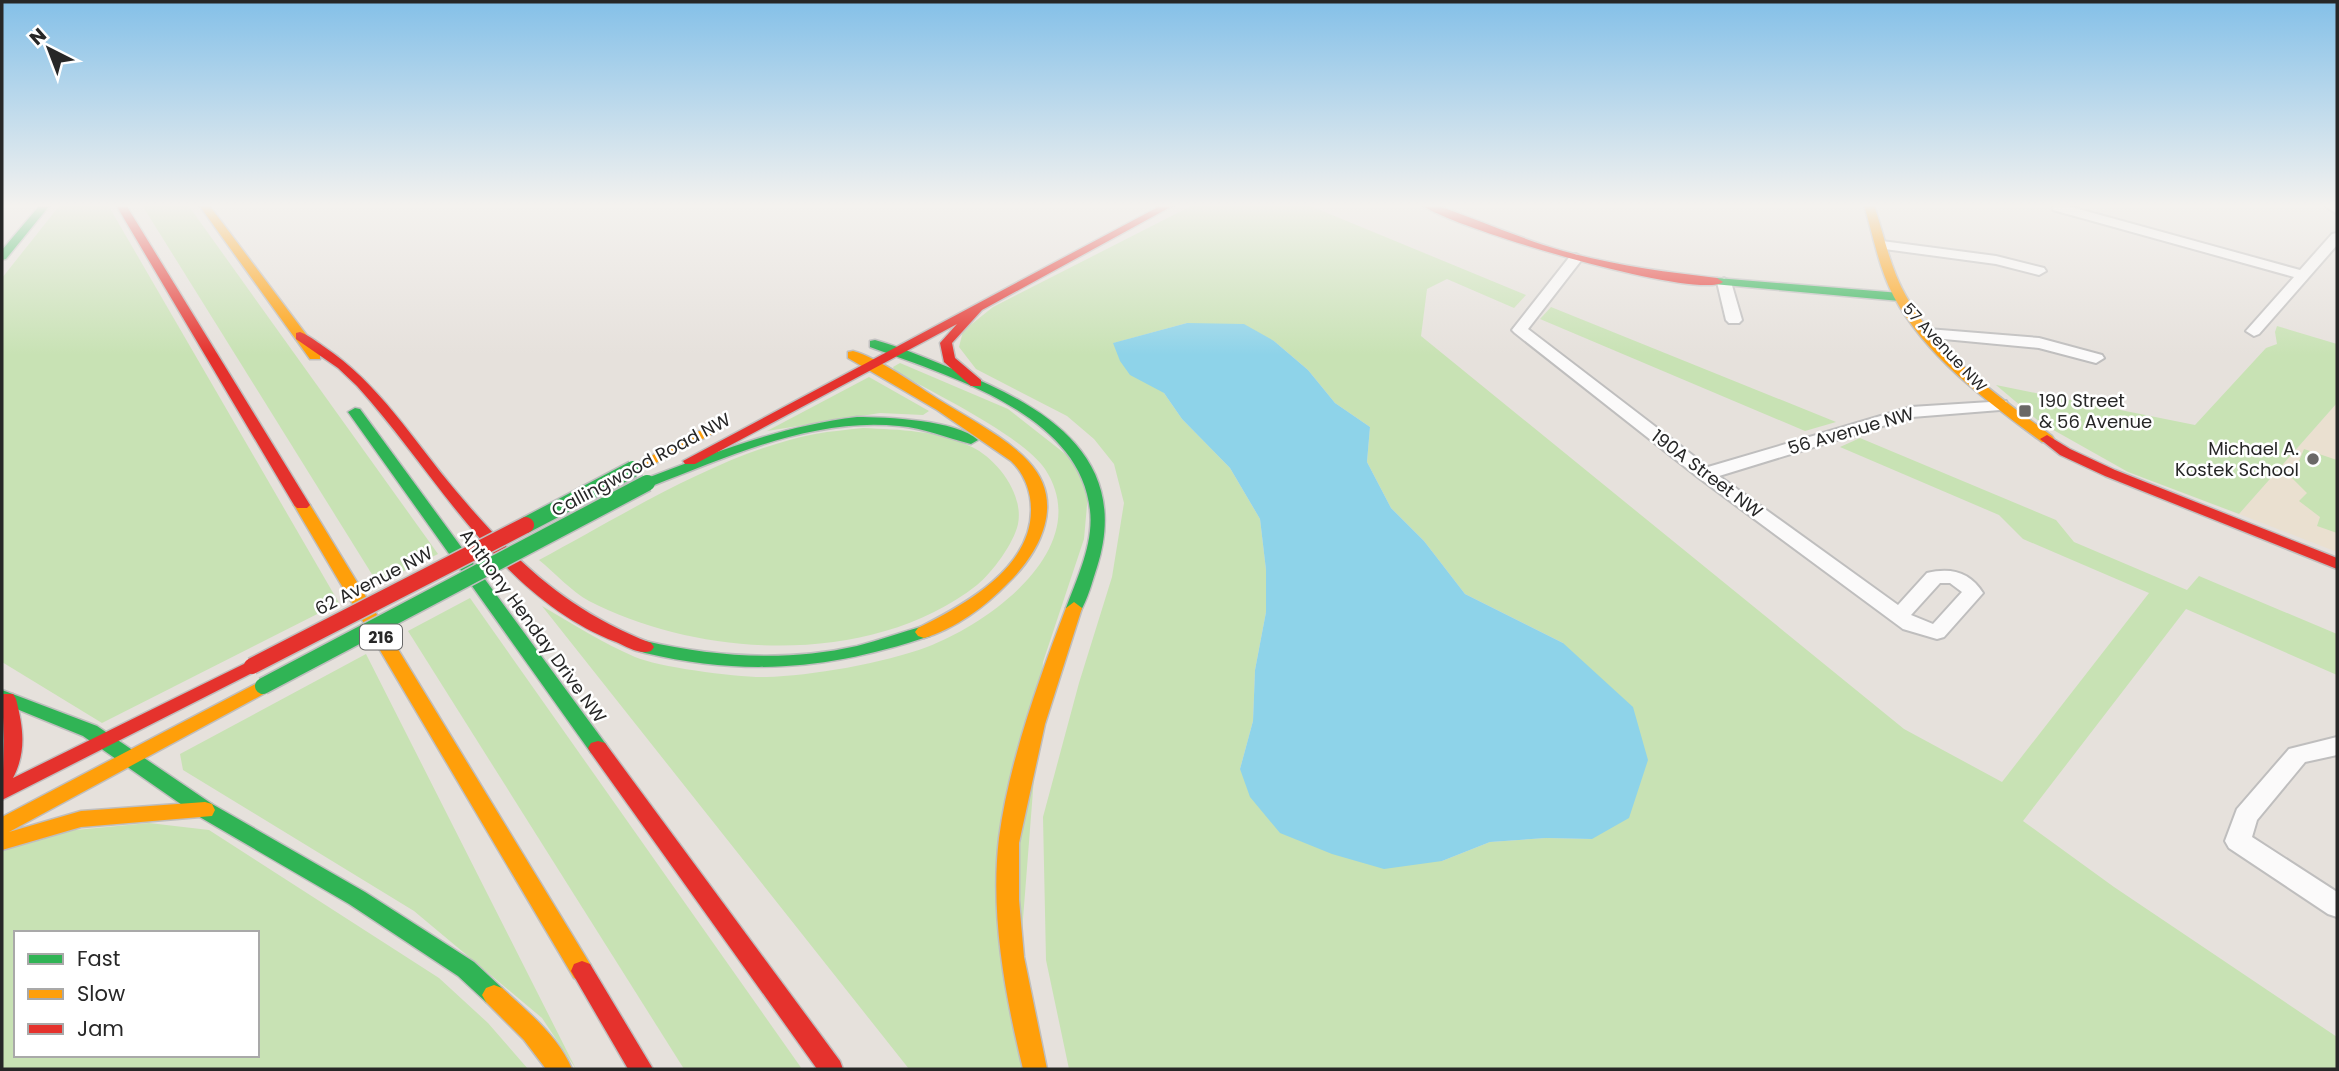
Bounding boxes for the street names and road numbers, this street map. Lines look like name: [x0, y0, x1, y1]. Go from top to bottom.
street label: 57 Avenue NW: [1897, 298, 1992, 397]
street label: 56 Avenue NW: [1785, 400, 1917, 460]
street label: Callingwood Road NW: [547, 406, 735, 522]
street label: 190A Street NW: [1647, 424, 1768, 524]
street label: Anthony Henday Drive NW: [454, 524, 613, 728]
street label: 62 Avenue NW: [311, 540, 437, 621]
road number: 216: [360, 624, 402, 650]

